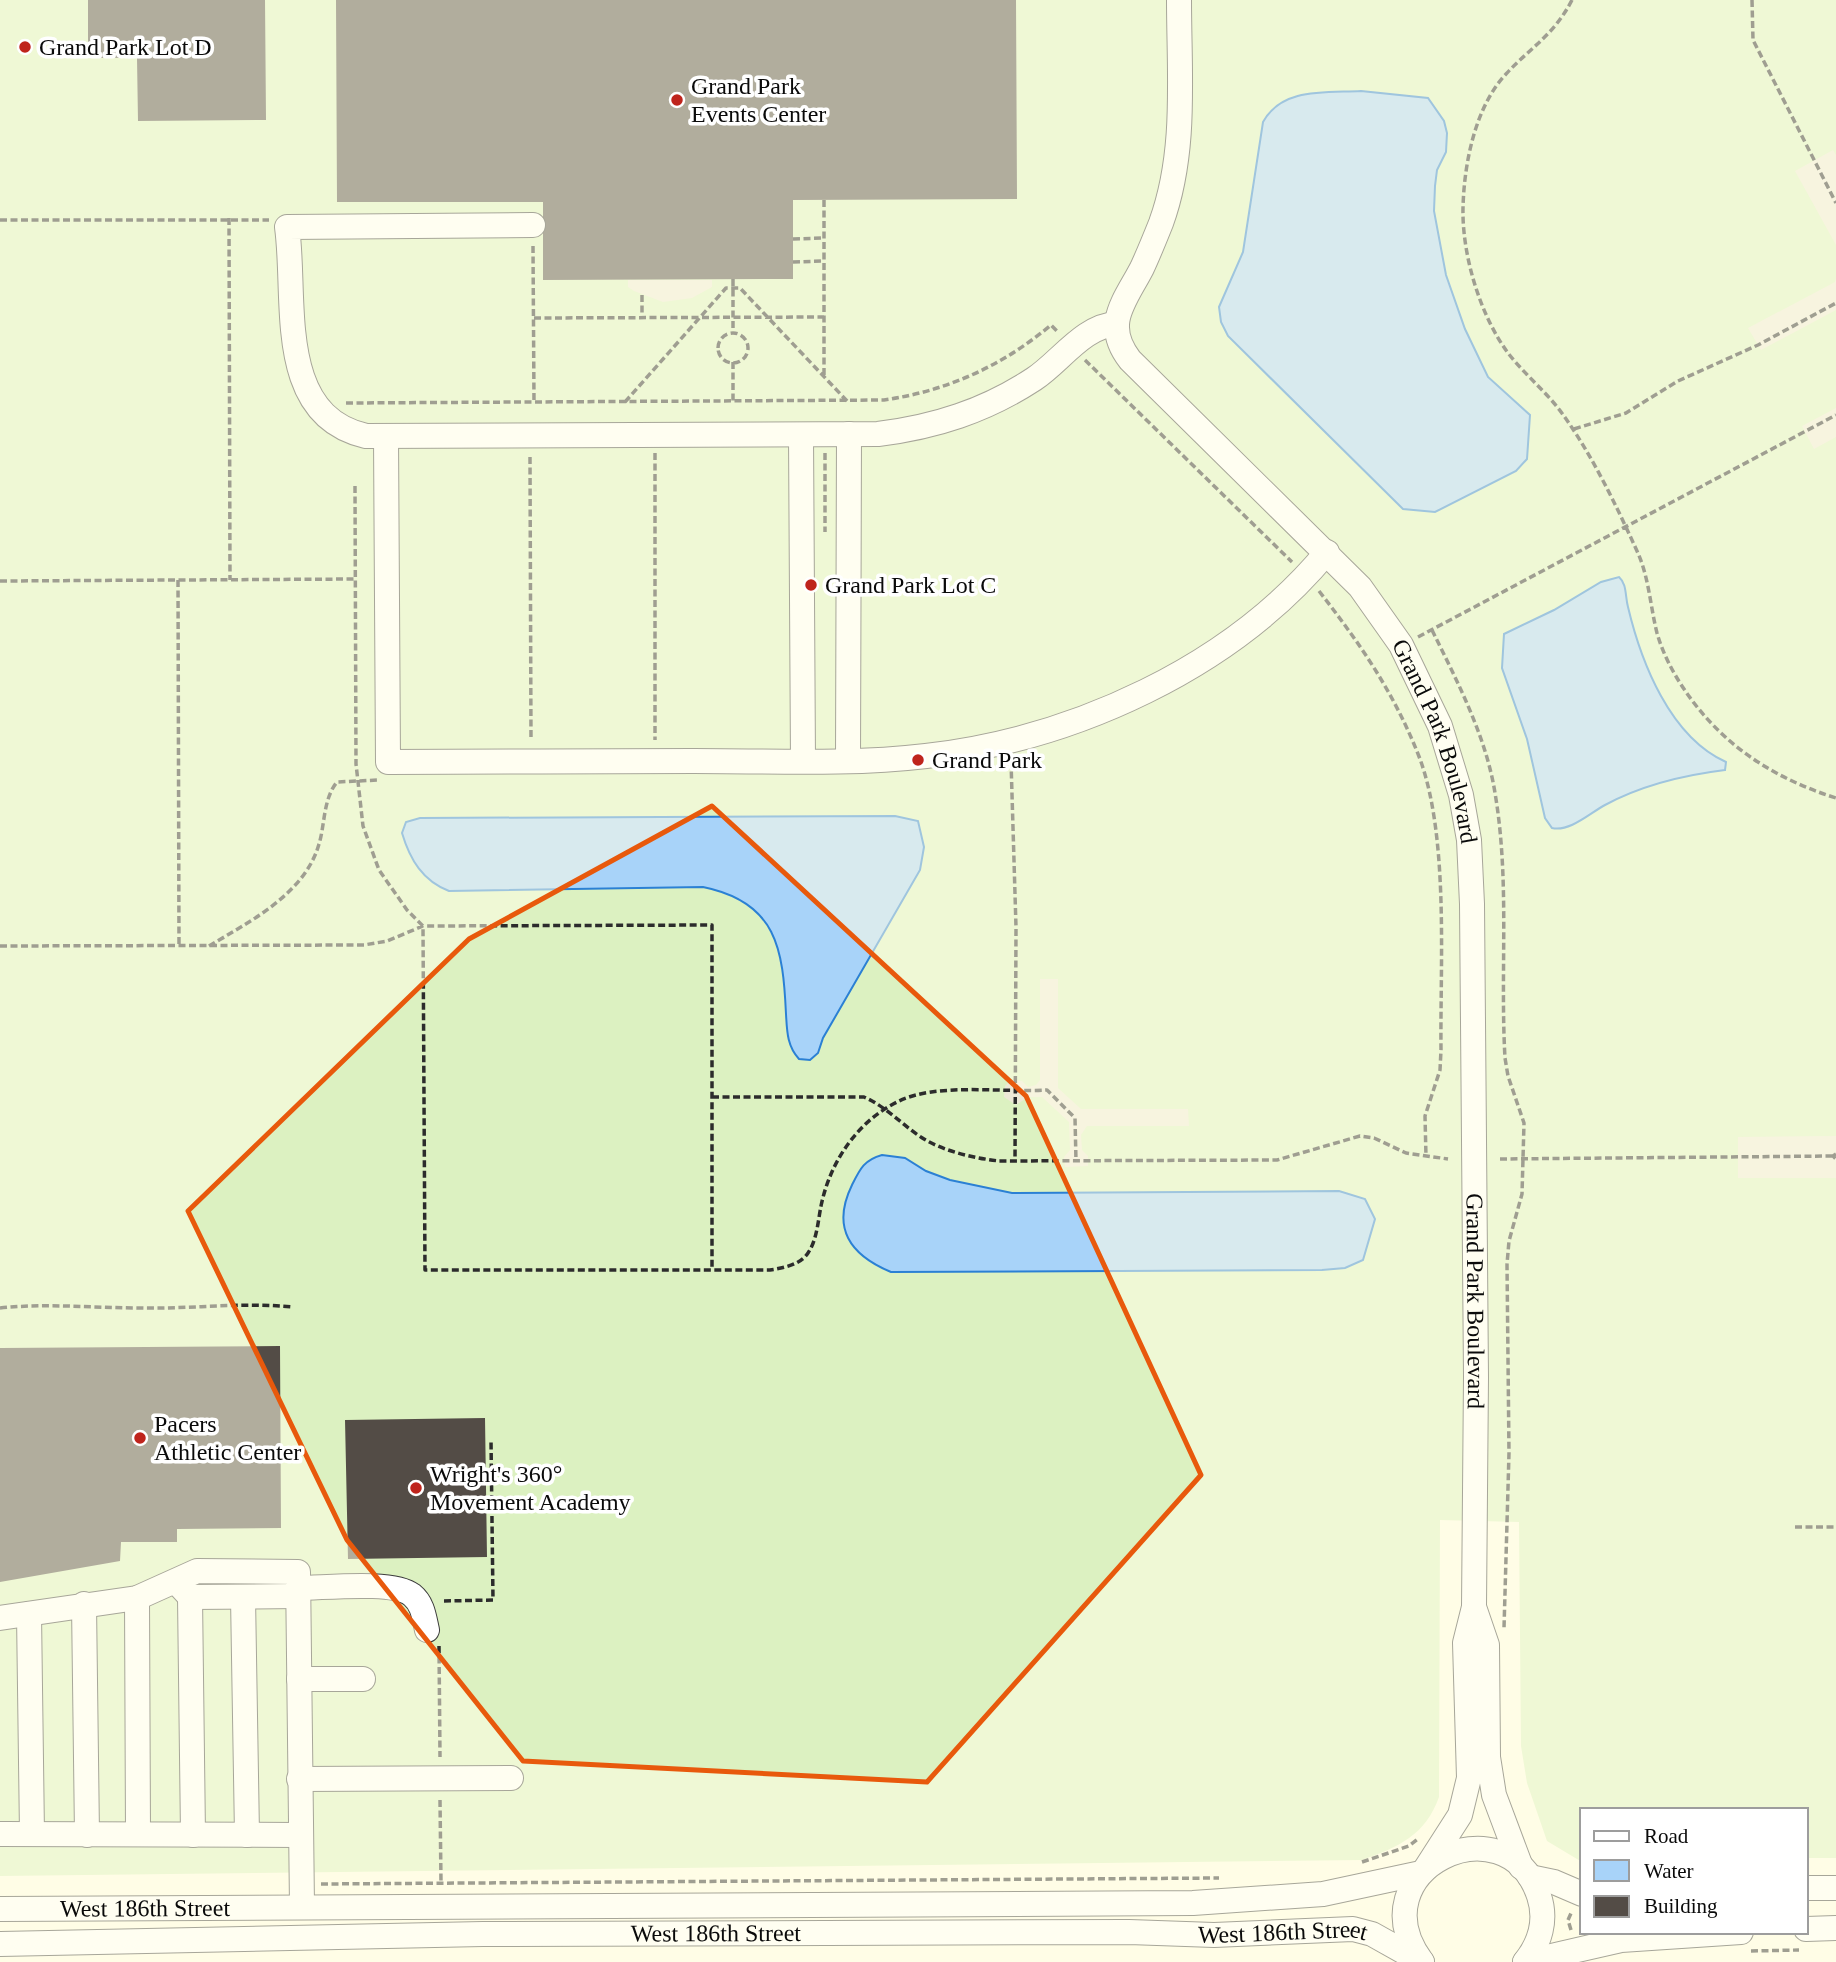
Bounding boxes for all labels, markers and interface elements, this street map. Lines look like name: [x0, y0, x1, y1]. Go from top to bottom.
place label: Grand Park Lot D: [39, 34, 212, 60]
marker: Grand Park Lot D: [17, 39, 33, 55]
place label: Grand Park Events Center: [691, 73, 826, 127]
marker: Grand Park Events Center: [669, 92, 685, 108]
place label: Grand Park Lot C: [825, 572, 996, 598]
marker: Grand Park Lot C: [803, 577, 819, 593]
street label: Grand Park Boulevard: [1387, 635, 1482, 845]
place label: Grand Park: [932, 747, 1042, 773]
marker: Grand Park: [910, 752, 926, 768]
street label: Grand Park Boulevard: [1461, 1193, 1489, 1409]
place label: Pacers Athletic Center: [154, 1411, 301, 1465]
marker: Pacers Athletic Center: [132, 1430, 148, 1446]
place label: Wright's 360° Movement Academy: [430, 1461, 631, 1515]
marker: Wright's 360° Movement Academy: [408, 1480, 424, 1496]
legend: [1580, 1808, 1808, 1934]
text: Road: [1644, 1824, 1689, 1848]
text: Water: [1644, 1859, 1694, 1883]
text: Building: [1644, 1894, 1718, 1918]
street label: West 186th Street: [60, 1895, 230, 1922]
street label: West 186th Street: [1197, 1916, 1371, 1948]
street label: West 186th Street: [631, 1920, 801, 1947]

